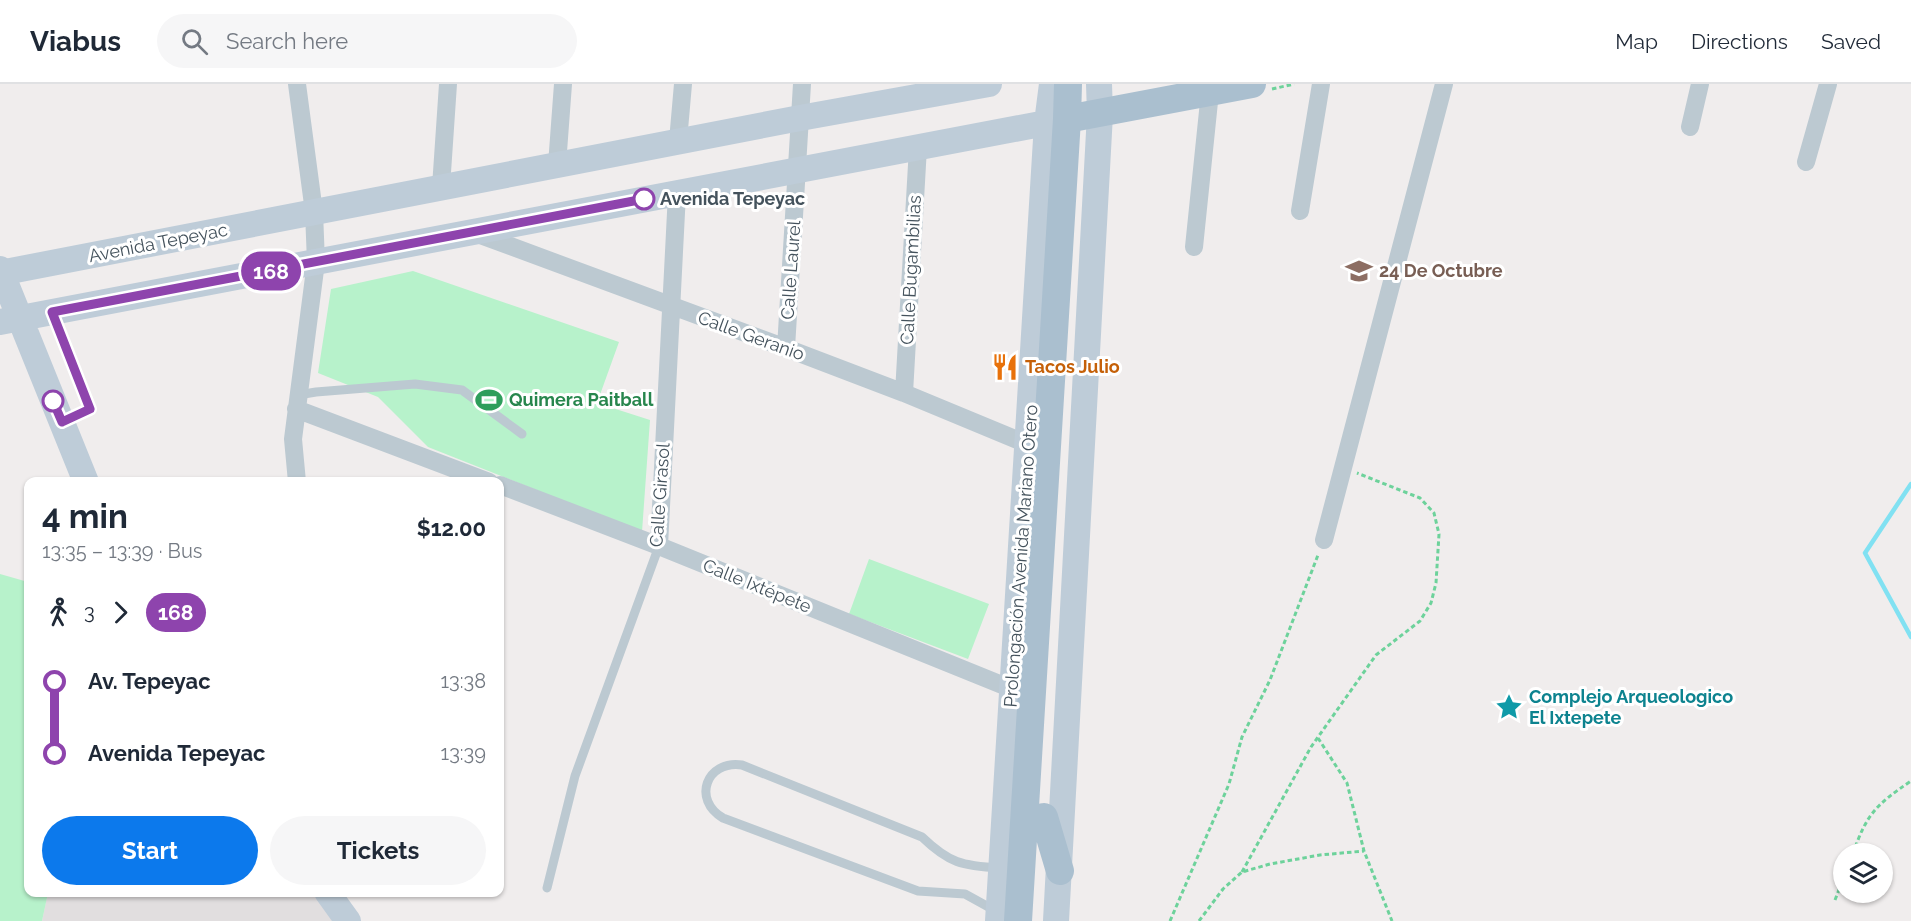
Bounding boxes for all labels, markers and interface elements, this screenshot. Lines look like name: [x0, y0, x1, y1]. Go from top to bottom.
search box: [157, 14, 577, 68]
text: Viabus: [30, 25, 121, 58]
icon: search: [178, 25, 211, 58]
text: Search here: [226, 28, 348, 54]
text: Map: [1615, 29, 1658, 54]
text: Directions: [1691, 29, 1788, 54]
text: Saved: [1821, 29, 1881, 54]
marker: Avenida Tepeyac: [633, 188, 655, 210]
place label: Avenida Tepeyac: [660, 188, 805, 209]
street label: Calle Bugambilias: [896, 194, 925, 345]
street label: Avenida Tepeyac: [87, 219, 229, 266]
street label: Calle Laurel: [777, 219, 804, 320]
line badge: 168: [236, 252, 306, 291]
school or university icon: 24 De Octubre: [1344, 256, 1374, 286]
text: 168: [253, 259, 289, 284]
place label: 24 De Octubre: [1379, 260, 1503, 281]
street label: Calle Geranio: [695, 307, 808, 365]
restaurant icon: Tacos Julio: [990, 352, 1020, 382]
place label: Tacos Julio: [1025, 356, 1120, 377]
sports icon: Quimera Paitball: [474, 385, 504, 415]
place label: Quimera Paitball: [509, 389, 654, 410]
unlabelled marker: [42, 390, 64, 412]
street label: Prolongación Avenida Mariano Otero: [999, 404, 1042, 708]
street label: Calle Girasol: [645, 442, 674, 548]
text: 4 min: [42, 497, 128, 536]
text: $12.00: [417, 515, 486, 541]
text: 13:35 – 13:39 · Bus: [42, 539, 202, 563]
street label: Calle Ixtépete: [700, 554, 815, 617]
icon: walk: [42, 596, 75, 629]
icon: forward: [104, 596, 137, 629]
text: 3: [84, 600, 95, 624]
text: 168: [158, 600, 194, 625]
text: Av. Tepeyac: [88, 668, 211, 694]
text: 13:38: [440, 669, 486, 693]
place label: Complejo Arqueologico El Ixtepete: [1529, 686, 1733, 728]
place icon: Complejo Arqueologico El Ixtepete: [1494, 692, 1524, 722]
text: Avenida Tepeyac: [88, 740, 266, 766]
text: 13:39: [441, 741, 486, 765]
button: Start: [42, 816, 258, 885]
button: Tickets: [270, 816, 486, 885]
map controls: [1833, 843, 1893, 903]
button: layers: [1833, 843, 1893, 903]

